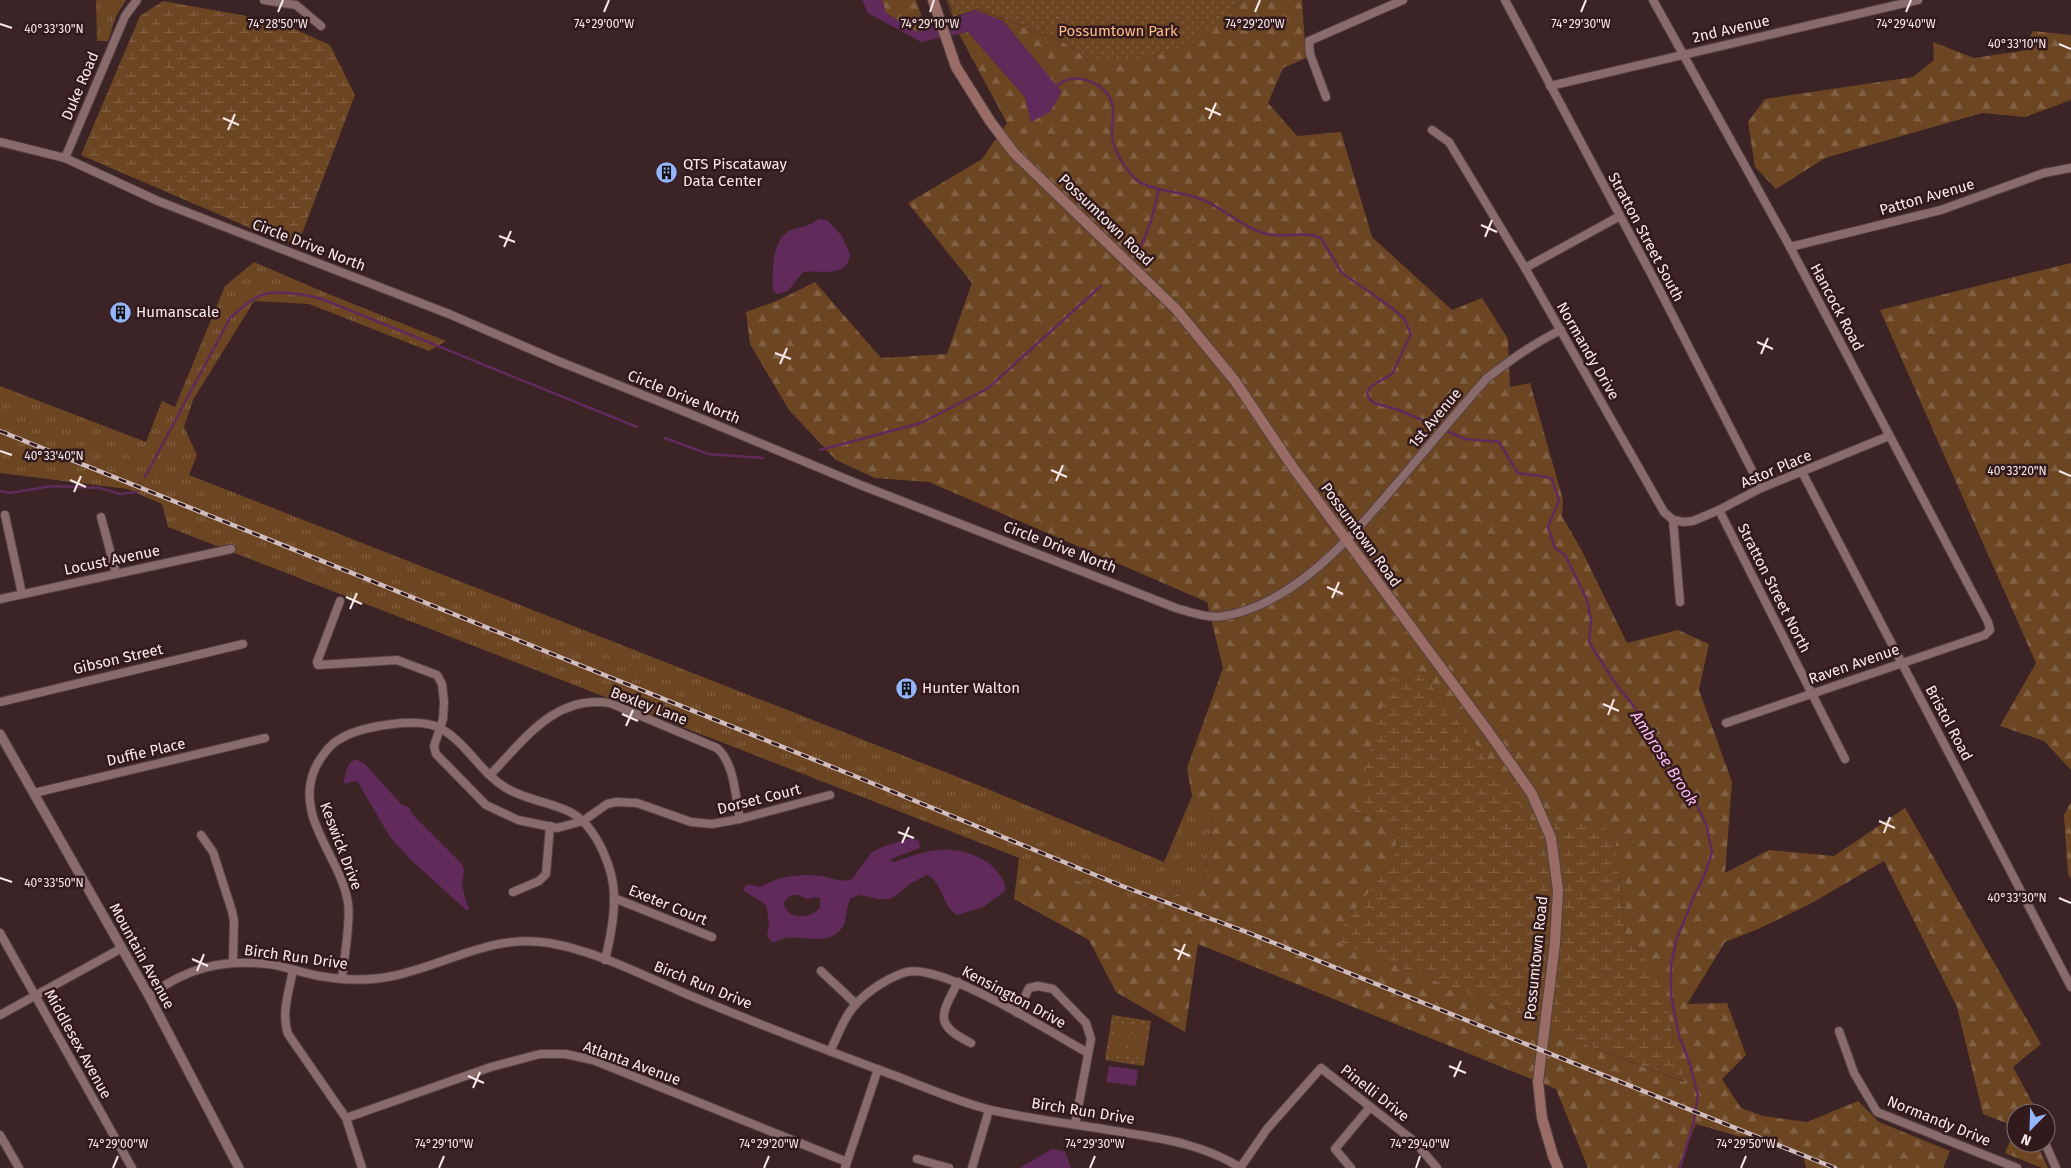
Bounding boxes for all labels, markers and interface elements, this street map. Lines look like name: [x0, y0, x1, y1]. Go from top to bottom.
street label: 2nd Avenue: [1691, 11, 1771, 47]
text: 74°28'50"W: [248, 17, 308, 31]
text: 74°29'00"W: [574, 17, 634, 31]
text: 74°29'10"W: [901, 17, 959, 31]
text: 74°29'20"W: [1225, 17, 1285, 31]
text: 74°29'30"W: [1551, 17, 1611, 31]
text: 74°29'40"W: [1876, 17, 1936, 31]
text: 40°33'30"N: [24, 22, 84, 36]
park label: Possumtown Park: [1058, 22, 1178, 40]
text: 40°33'10"N: [1988, 37, 2046, 51]
street label: Duke Road: [58, 49, 102, 123]
place label: QTS Piscataway Data Center: [683, 155, 787, 190]
building icon: QTS Piscataway Data Center: [655, 161, 679, 185]
street label: Stratton Street South: [1604, 169, 1688, 305]
street label: Possumtown Road: [1055, 170, 1157, 270]
street label: Patton Avenue: [1877, 175, 1977, 219]
street label: Circle Drive North: [250, 215, 368, 275]
street label: Hancock Road: [1806, 260, 1868, 354]
street label: Normandy Drive: [1553, 299, 1623, 403]
building icon: Humanscale: [108, 300, 132, 324]
place label: Humanscale: [136, 303, 219, 321]
street label: Circle Drive North: [625, 366, 743, 428]
street label: 1st Avenue: [1405, 384, 1465, 452]
street label: Astor Place: [1738, 446, 1814, 492]
text: 40°33'40"N: [24, 449, 84, 463]
text: 40°33'20"N: [1987, 464, 2047, 478]
street label: Possumtown Road: [1317, 479, 1405, 591]
street label: Circle Drive North: [1001, 517, 1119, 577]
street label: Stratton Street North: [1734, 520, 1814, 656]
street label: Locust Avenue: [62, 541, 162, 579]
street label: Gibson Street: [71, 640, 165, 678]
street label: Raven Avenue: [1806, 640, 1902, 688]
building icon: Hunter Walton: [894, 676, 918, 700]
place label: Hunter Walton: [922, 679, 1020, 697]
street label: Bristol Road: [1922, 682, 1976, 764]
street label: Bexley Lane: [608, 683, 690, 729]
water label: Ambrose Brook: [1626, 707, 1702, 809]
street label: Duffie Place: [105, 734, 187, 770]
street label: Dorset Court: [715, 780, 803, 818]
street label: Keswick Drive: [316, 800, 366, 892]
text: 40°33'50"N: [24, 876, 84, 890]
street label: Exeter Court: [626, 881, 711, 929]
text: 40°33'30"N: [1987, 891, 2047, 905]
street label: Possumtown Road: [1521, 895, 1551, 1021]
street label: Mountain Avenue: [105, 900, 179, 1012]
street label: Birch Run Drive: [243, 941, 349, 973]
street label: Birch Run Drive: [651, 957, 755, 1013]
street label: Kensington Drive: [959, 962, 1069, 1032]
street label: Middlesex Avenue: [40, 986, 116, 1102]
street label: Atlanta Avenue: [581, 1037, 683, 1089]
street label: Pinelli Drive: [1337, 1061, 1413, 1125]
street label: Normandy Drive: [1885, 1092, 1993, 1150]
street label: Birch Run Drive: [1030, 1094, 1136, 1128]
north arrow: [2006, 1103, 2056, 1153]
text: N: [2019, 1130, 2034, 1149]
text: 74°29'00"W: [88, 1137, 148, 1151]
text: 74°29'10"W: [415, 1137, 473, 1151]
text: 74°29'20"W: [739, 1137, 799, 1151]
text: 74°29'30"W: [1065, 1137, 1125, 1151]
text: 74°29'40"W: [1390, 1137, 1450, 1151]
text: 74°29'50"W: [1716, 1137, 1776, 1151]

